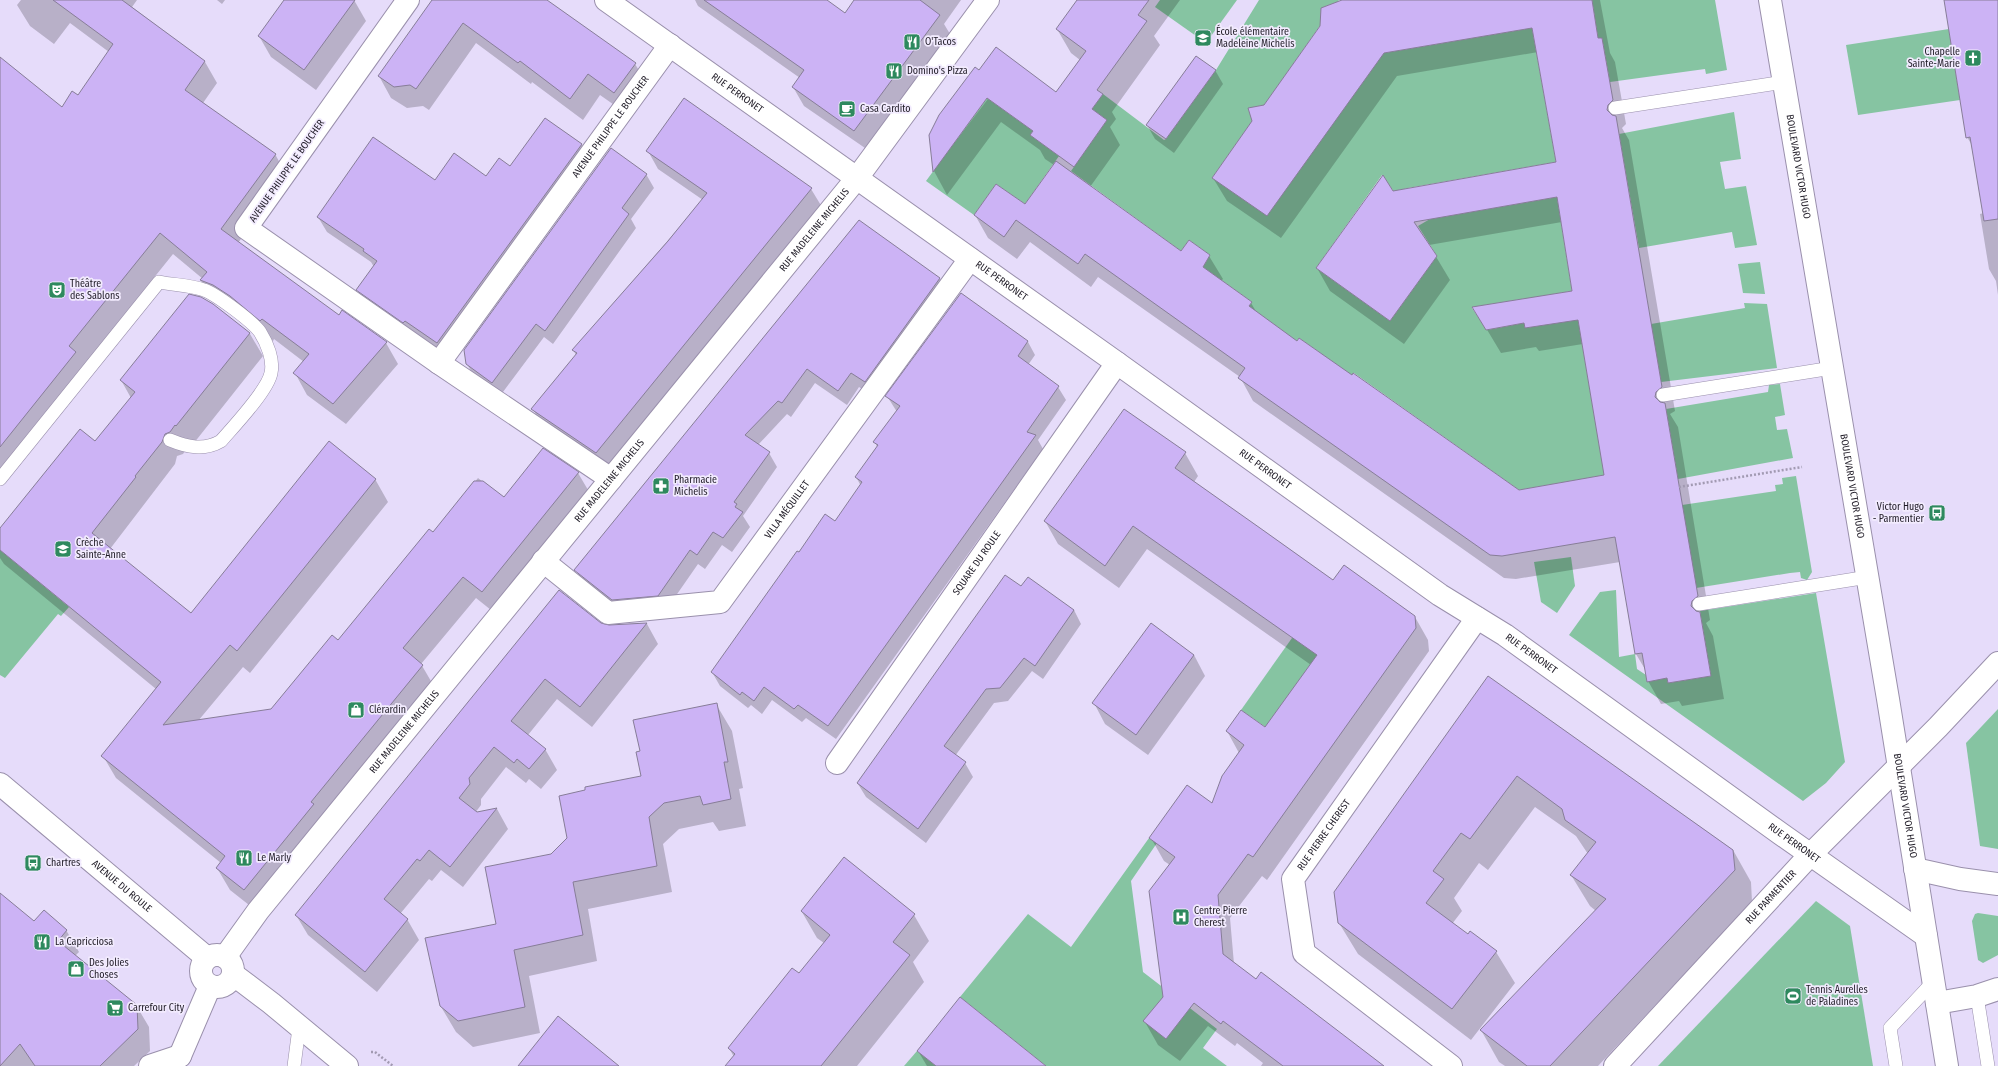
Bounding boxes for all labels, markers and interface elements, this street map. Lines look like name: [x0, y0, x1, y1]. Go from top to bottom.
place label: École élémentaire Madeleine Michelis: [1216, 24, 1294, 50]
school or university icon: École élémentaire Madeleine Michelis: [1193, 28, 1213, 48]
restaurant icon: O'Tacos: [902, 32, 922, 52]
place label: O'Tacos: [925, 36, 956, 48]
place label: Chapelle Sainte-Marie: [1908, 46, 1960, 70]
church icon: Chapelle Sainte-Marie: [1963, 48, 1983, 68]
restaurant icon: Domino's Pizza: [884, 61, 904, 81]
place label: Domino's Pizza: [907, 65, 968, 77]
street label: RUE PERRONET: [709, 71, 766, 116]
street label: AVENUE PHILIPPE LE BOUCHER: [570, 73, 652, 180]
cafe icon: Casa Cardito: [837, 99, 857, 119]
place label: Casa Cardito: [860, 103, 911, 115]
street label: BOULEVARD VICTOR HUGO: [1783, 114, 1813, 220]
street label: AVENUE PHILIPPE LE BOUCHER: [247, 117, 327, 225]
street label: RUE MADELEINE MICHELIS: [777, 186, 852, 274]
street label: RUE PERRONET: [973, 258, 1030, 304]
place label: Théâtre des Sablons: [70, 278, 120, 302]
theatre icon: Théâtre des Sablons: [47, 280, 67, 300]
street label: BOULEVARD VICTOR HUGO: [1837, 433, 1867, 539]
street label: RUE MADELEINE MICHELIS: [572, 437, 647, 525]
street label: RUE PERRONET: [1237, 447, 1293, 492]
place label: Pharmacie Michelis: [674, 474, 717, 498]
pharmacy icon: Pharmacie Michelis: [651, 476, 671, 496]
street label: VILLA MÉQUILLET: [762, 478, 813, 541]
place label: Victor Hugo - Parmentier: [1873, 501, 1925, 525]
bus stop icon: Victor Hugo - Parmentier: [1927, 503, 1947, 523]
street label: SQUARE DU ROULE: [950, 528, 1004, 597]
place label: Crèche Sainte-Anne: [76, 537, 126, 561]
school or university icon: Crèche Sainte-Anne: [53, 539, 73, 559]
street label: RUE PERRONET: [1503, 631, 1560, 677]
street label: RUE MADELEINE MICHELIS: [367, 688, 442, 776]
shop icon: Clérardin: [346, 700, 366, 720]
place label: Clérardin: [369, 704, 406, 716]
street label: BOULEVARD VICTOR HUGO: [1891, 753, 1919, 859]
street label: RUE PIERRE CHEREST: [1295, 797, 1353, 873]
street label: RUE PERRONET: [1766, 821, 1823, 866]
restaurant icon: Le Marly: [234, 848, 254, 868]
place label: Le Marly: [257, 852, 292, 864]
bus stop icon: Chartres: [23, 853, 43, 873]
place label: Chartres: [46, 857, 80, 869]
street label: AVENUE DU ROULE: [89, 858, 154, 915]
street label: RUE PARMENTIER: [1743, 867, 1799, 927]
place label: Centre Pierre Cherest: [1194, 905, 1247, 929]
hospital icon: Centre Pierre Cherest: [1171, 907, 1191, 927]
restaurant icon: La Capricciosa: [32, 932, 52, 952]
place label: La Capricciosa: [55, 936, 113, 948]
place label: Des Jolies Choses: [89, 957, 129, 981]
shop icon: Des Jolies Choses: [66, 959, 86, 979]
place label: Tennis Aurelles de Paladines: [1806, 984, 1868, 1008]
sports icon: Tennis Aurelles de Paladines: [1783, 986, 1803, 1006]
supermarket icon: Carrefour City: [105, 998, 125, 1018]
place label: Carrefour City: [128, 1002, 185, 1014]

